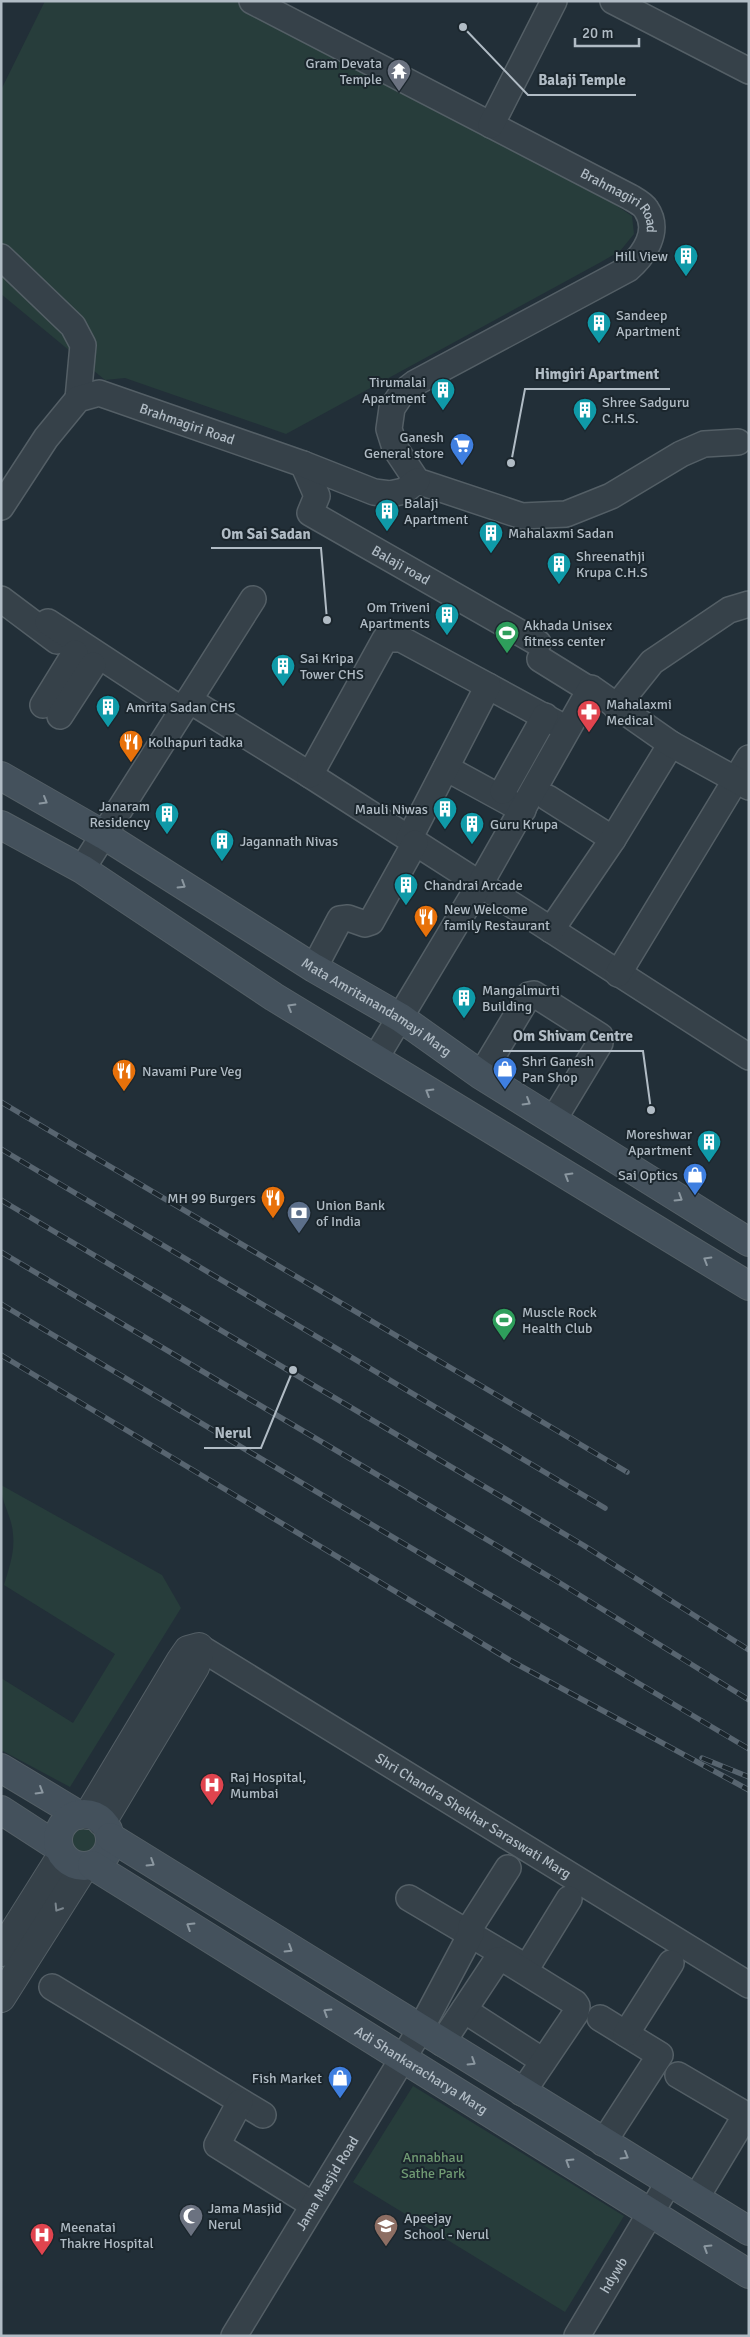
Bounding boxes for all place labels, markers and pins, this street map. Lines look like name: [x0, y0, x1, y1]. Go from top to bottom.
place label: Gram Devata Temple: [305, 55, 382, 88]
temple icon: Gram Devata Temple: [386, 58, 412, 92]
callout: Balaji Temple: [528, 65, 636, 95]
building icon: Hill View: [673, 243, 699, 277]
place label: Hill View: [615, 248, 668, 265]
place label: Sandeep Apartment: [616, 307, 680, 340]
building icon: Sandeep Apartment: [586, 310, 612, 344]
callout: Himgiri Apartment: [525, 359, 670, 389]
place label: Tirumalai Apartment: [362, 374, 426, 407]
building icon: Tirumalai Apartment: [430, 377, 456, 411]
place label: Shree Sadguru C.H.S.: [602, 394, 689, 427]
building icon: Shree Sadguru C.H.S.: [572, 397, 598, 431]
place label: Ganesh General store: [364, 429, 444, 462]
supermarket icon: Ganesh General store: [449, 432, 475, 466]
place label: Balaji Apartment: [404, 495, 468, 528]
building icon: Balaji Apartment: [374, 498, 400, 532]
callout: Om Sai Sadan: [211, 518, 321, 548]
building icon: Mahalaxmi Sadan: [478, 520, 504, 554]
place label: Mahalaxmi Sadan: [508, 525, 614, 542]
place label: Shreenathji Krupa C.H.S: [576, 548, 648, 581]
building icon: Shreenathji Krupa C.H.S: [546, 551, 572, 585]
place label: Om Triveni Apartments: [360, 599, 430, 632]
building icon: Om Triveni Apartments: [434, 602, 460, 636]
place label: Akhada Unisex fitness center: [524, 617, 613, 650]
sports icon: Akhada Unisex fitness center: [494, 620, 520, 654]
place label: Sai Kripa Tower CHS: [300, 650, 364, 683]
building icon: Sai Kripa Tower CHS: [270, 653, 296, 687]
building icon: Amrita Sadan CHS: [95, 694, 121, 728]
place label: Mahalaxmi Medical: [606, 696, 672, 729]
place label: Amrita Sadan CHS: [126, 699, 236, 716]
pharmacy icon: Mahalaxmi Medical: [576, 699, 602, 733]
restaurant icon: Kolhapuri tadka: [118, 729, 144, 763]
place label: Kolhapuri tadka: [148, 734, 243, 751]
building icon: Mauli Niwas: [432, 796, 458, 830]
place label: Janaram Residency: [90, 798, 150, 831]
building icon: Janaram Residency: [154, 801, 180, 835]
place label: Mauli Niwas: [355, 801, 428, 818]
building icon: Guru Krupa: [459, 811, 485, 845]
place label: Guru Krupa: [490, 816, 558, 833]
building icon: Jagannath Nivas: [209, 828, 235, 862]
place label: Jagannath Nivas: [240, 833, 338, 850]
building icon: Chandrai Arcade: [393, 872, 419, 906]
place label: Chandrai Arcade: [424, 877, 523, 894]
place label: New Welcome family Restaurant: [444, 901, 550, 934]
restaurant icon: New Welcome family Restaurant: [413, 904, 439, 938]
place label: Mangalmurti Building: [482, 982, 560, 1015]
building icon: Mangalmurti Building: [451, 985, 477, 1019]
callout: Om Shivam Centre: [503, 1021, 643, 1051]
place label: Shri Ganesh Pan Shop: [522, 1053, 594, 1086]
shop icon: Shri Ganesh Pan Shop: [492, 1056, 518, 1090]
restaurant icon: Navami Pure Veg: [111, 1058, 137, 1092]
place label: Navami Pure Veg: [142, 1063, 242, 1080]
place label: Moreshwar Apartment: [626, 1126, 693, 1159]
building icon: Moreshwar Apartment: [696, 1129, 722, 1163]
shop icon: Sai Optics: [682, 1162, 708, 1196]
place label: Sai Optics: [618, 1167, 678, 1184]
restaurant icon: MH 99 Burgers: [260, 1185, 286, 1219]
place label: MH 99 Burgers: [167, 1190, 256, 1207]
place label: Union Bank of India: [316, 1197, 385, 1230]
bank icon: Union Bank of India: [286, 1200, 312, 1234]
place label: Muscle Rock Health Club: [522, 1304, 597, 1337]
sports icon: Muscle Rock Health Club: [491, 1307, 517, 1341]
callout: Nerul: [204, 1418, 261, 1448]
place label: Raj Hospital, Mumbai: [230, 1769, 306, 1802]
hospital icon: Raj Hospital, Mumbai: [199, 1772, 225, 1806]
shop icon: Fish Market: [327, 2065, 353, 2099]
place label: Fish Market: [252, 2070, 322, 2087]
place label: Jama Masjid Nerul: [208, 2200, 282, 2233]
mosque icon: Jama Masjid Nerul: [178, 2203, 204, 2237]
place label: Apeejay School - Nerul: [404, 2210, 489, 2243]
school or university icon: Apeejay School - Nerul: [373, 2213, 399, 2247]
place label: Meenatai Thakre Hospital: [60, 2219, 154, 2252]
hospital icon: Meenatai Thakre Hospital: [29, 2222, 55, 2256]

